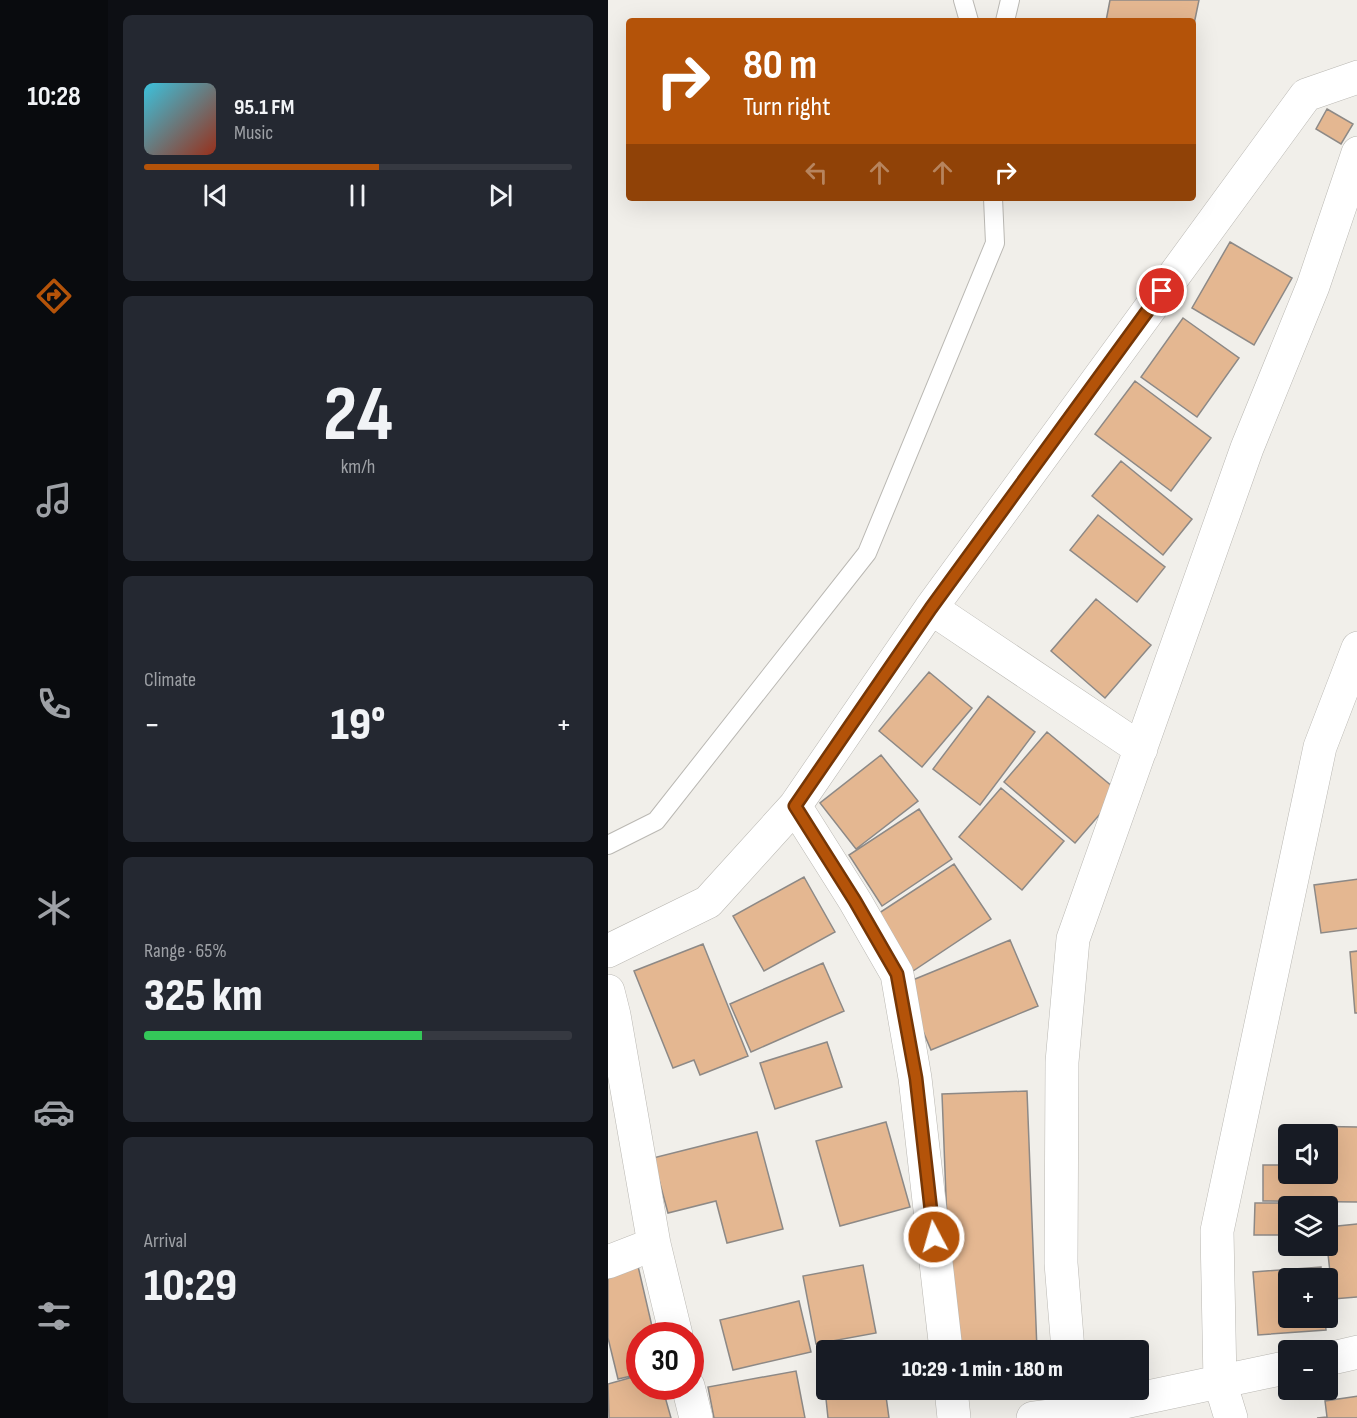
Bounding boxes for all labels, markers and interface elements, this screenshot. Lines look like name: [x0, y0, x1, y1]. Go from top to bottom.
text: 80 m: [743, 40, 817, 91]
icon: right: [644, 42, 722, 120]
text: 10:28: [27, 81, 81, 113]
text: Turn right: [743, 91, 830, 123]
text: 95.1 FM: [234, 94, 294, 121]
text: Music: [234, 121, 273, 145]
icon: left: [800, 156, 833, 189]
icon: ahead: [863, 156, 896, 189]
icon: ahead: [926, 156, 959, 189]
icon: right: [989, 156, 1022, 189]
icon: previous: [199, 179, 232, 212]
icon: pause: [341, 179, 374, 212]
icon: next: [484, 179, 517, 212]
pin: [1136, 265, 1187, 316]
icon: arrive: [1145, 274, 1178, 307]
icon: directions: [33, 275, 75, 317]
text: 24: [323, 369, 393, 462]
text: km/h: [341, 455, 375, 479]
icon: music: [33, 479, 75, 521]
text: Climate: [144, 668, 196, 692]
icon: phone: [33, 683, 75, 725]
text: 19°: [331, 698, 385, 753]
text: −: [144, 705, 160, 745]
text: +: [556, 705, 572, 745]
icon: climate: [33, 887, 75, 929]
text: Range · 65%: [144, 939, 227, 963]
text: 325 km: [144, 969, 263, 1024]
icon: car: [33, 1091, 75, 1133]
map controls: [1278, 1124, 1338, 1400]
button: sound: [1278, 1124, 1338, 1184]
button: layers: [1278, 1196, 1338, 1256]
position arrow: [902, 1205, 966, 1269]
text: Arrival: [144, 1229, 187, 1253]
text: 10:29: [144, 1259, 237, 1314]
button: +: [1278, 1268, 1338, 1328]
icon: filters: [33, 1295, 75, 1337]
speed limit sign: 30: [626, 1322, 704, 1400]
button: −: [1278, 1340, 1338, 1400]
text: 10:29 · 1 min · 180 m: [902, 1356, 1063, 1383]

